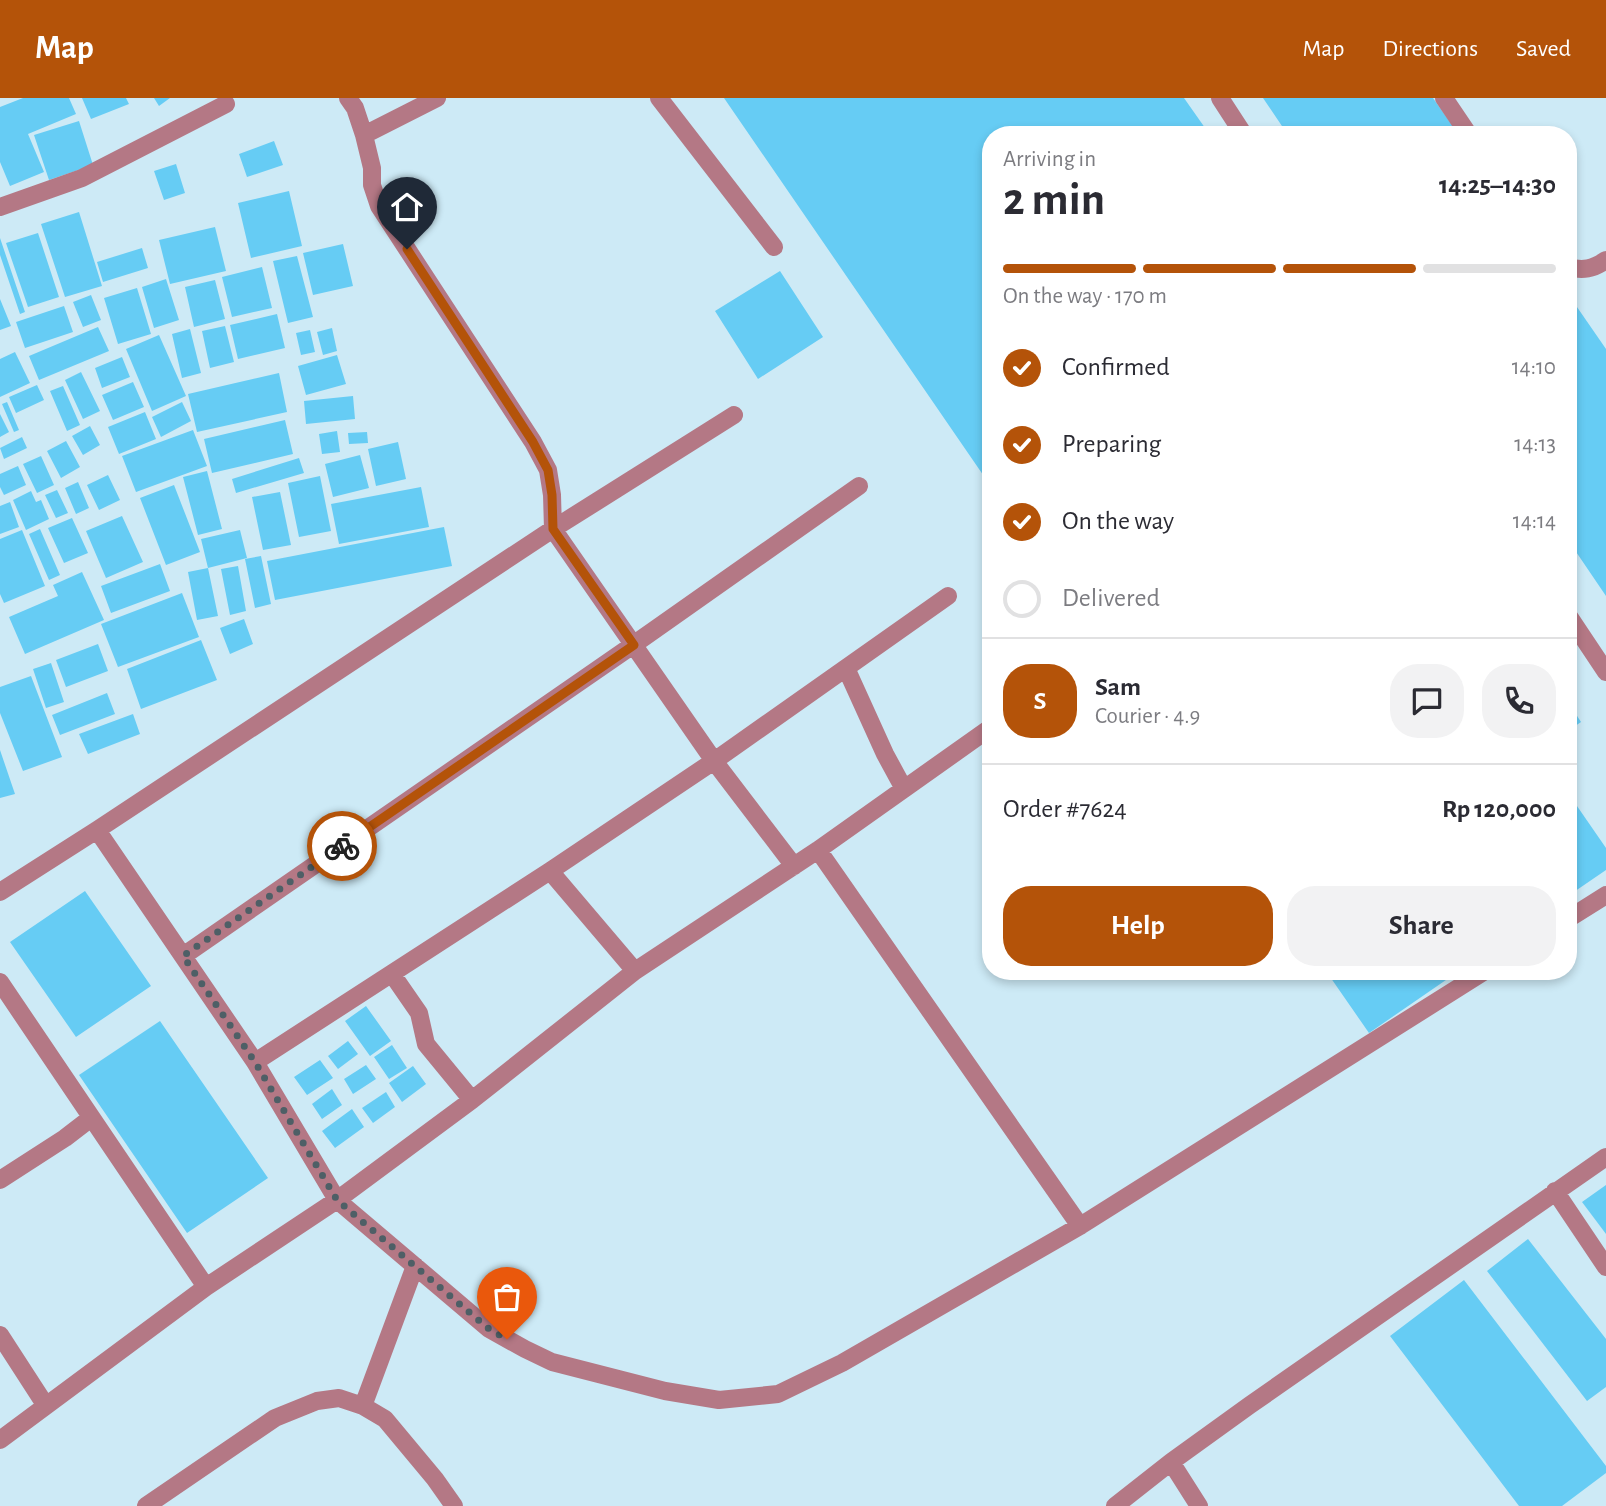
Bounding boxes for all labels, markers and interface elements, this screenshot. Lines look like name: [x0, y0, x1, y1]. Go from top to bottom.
text: Map: [35, 32, 94, 65]
text: Map: [1302, 37, 1344, 61]
text: Directions: [1382, 37, 1478, 61]
text: Saved: [1516, 37, 1571, 61]
text: Arriving in: [1003, 148, 1096, 171]
text: 14:25–14:30: [1439, 172, 1556, 198]
pin: [377, 177, 437, 249]
text: 2 min: [1003, 177, 1105, 223]
icon: home: [388, 188, 426, 226]
text: On the way · 170 m: [1003, 285, 1167, 308]
icon: check: [1003, 349, 1041, 387]
text: Confirmed: [1062, 354, 1170, 380]
text: 14:10: [1512, 356, 1556, 379]
icon: check: [1003, 426, 1041, 464]
text: Preparing: [1062, 431, 1161, 457]
text: 14:13: [1514, 433, 1556, 456]
icon: check: [1003, 503, 1041, 541]
text: On the way: [1062, 508, 1174, 534]
text: 14:14: [1513, 510, 1556, 533]
text: Delivered: [1062, 585, 1160, 611]
button: chat: [1390, 664, 1464, 738]
button: phone: [1482, 664, 1556, 738]
text: Sam: [1095, 674, 1141, 700]
text: S: [1034, 688, 1046, 714]
text: Courier · 4.9: [1095, 705, 1200, 728]
text: Order #7624: [1003, 796, 1127, 822]
text: Rp 120,000: [1442, 796, 1556, 822]
courier: [307, 811, 377, 881]
icon: bike: [323, 827, 361, 865]
button: Help: [1003, 886, 1273, 966]
button: Share: [1287, 886, 1556, 966]
pin: [477, 1267, 537, 1339]
icon: bag: [488, 1278, 526, 1316]

